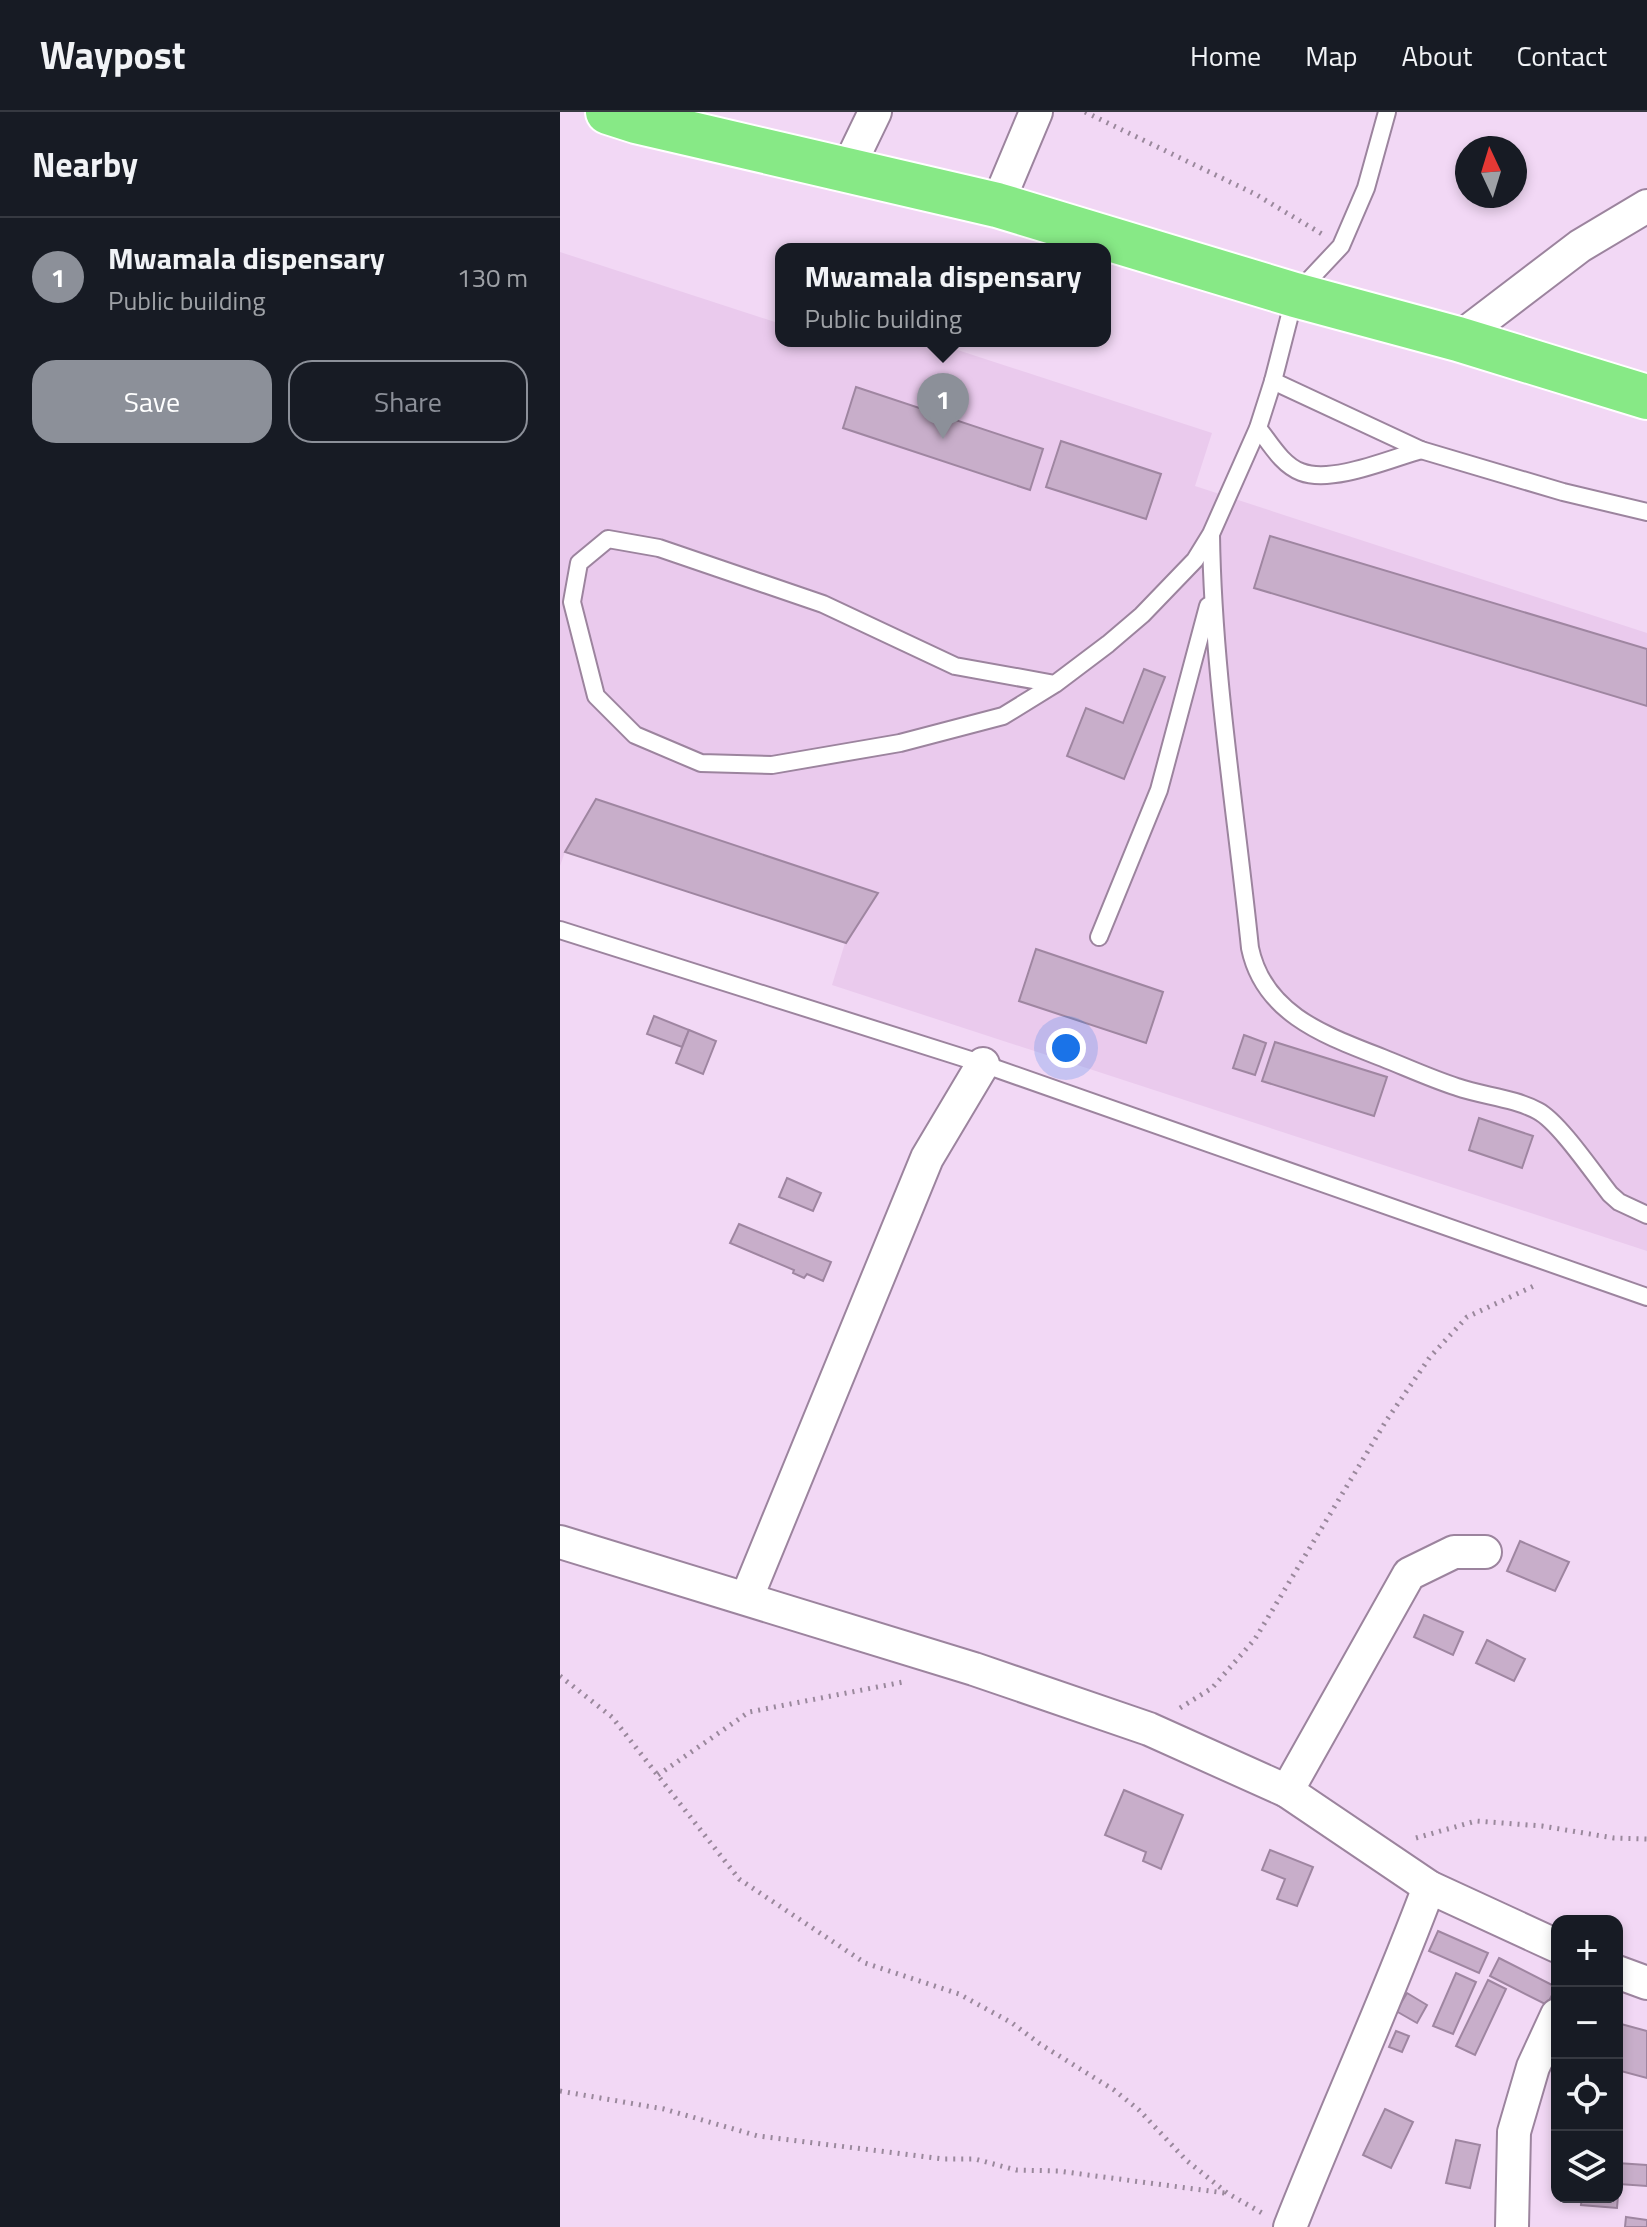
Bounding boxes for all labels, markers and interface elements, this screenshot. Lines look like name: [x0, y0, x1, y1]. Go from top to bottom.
text: Waypost: [40, 26, 186, 84]
text: Home: [1190, 34, 1261, 77]
text: Map: [1305, 34, 1358, 77]
text: About: [1402, 34, 1472, 77]
text: Contact: [1516, 34, 1607, 77]
north arrow: [1455, 136, 1527, 208]
text: Nearby: [32, 138, 138, 190]
text: Mwamala dispensary: [108, 235, 385, 281]
popup: [775, 243, 1111, 347]
text: Mwamala dispensary: [805, 253, 1081, 299]
text: 1: [51, 258, 65, 297]
text: 130 m: [457, 258, 528, 297]
text: Public building: [108, 281, 266, 320]
text: Public building: [805, 299, 962, 338]
button: Save: [32, 360, 272, 443]
button: Share: [288, 360, 528, 443]
pin: 1: [917, 373, 969, 439]
your location: [1046, 1028, 1086, 1068]
map controls: [1551, 1915, 1623, 2203]
button: +: [1551, 1915, 1623, 1987]
button: −: [1551, 1987, 1623, 2059]
button: locate: [1551, 2059, 1623, 2131]
button: layers: [1551, 2131, 1623, 2203]

